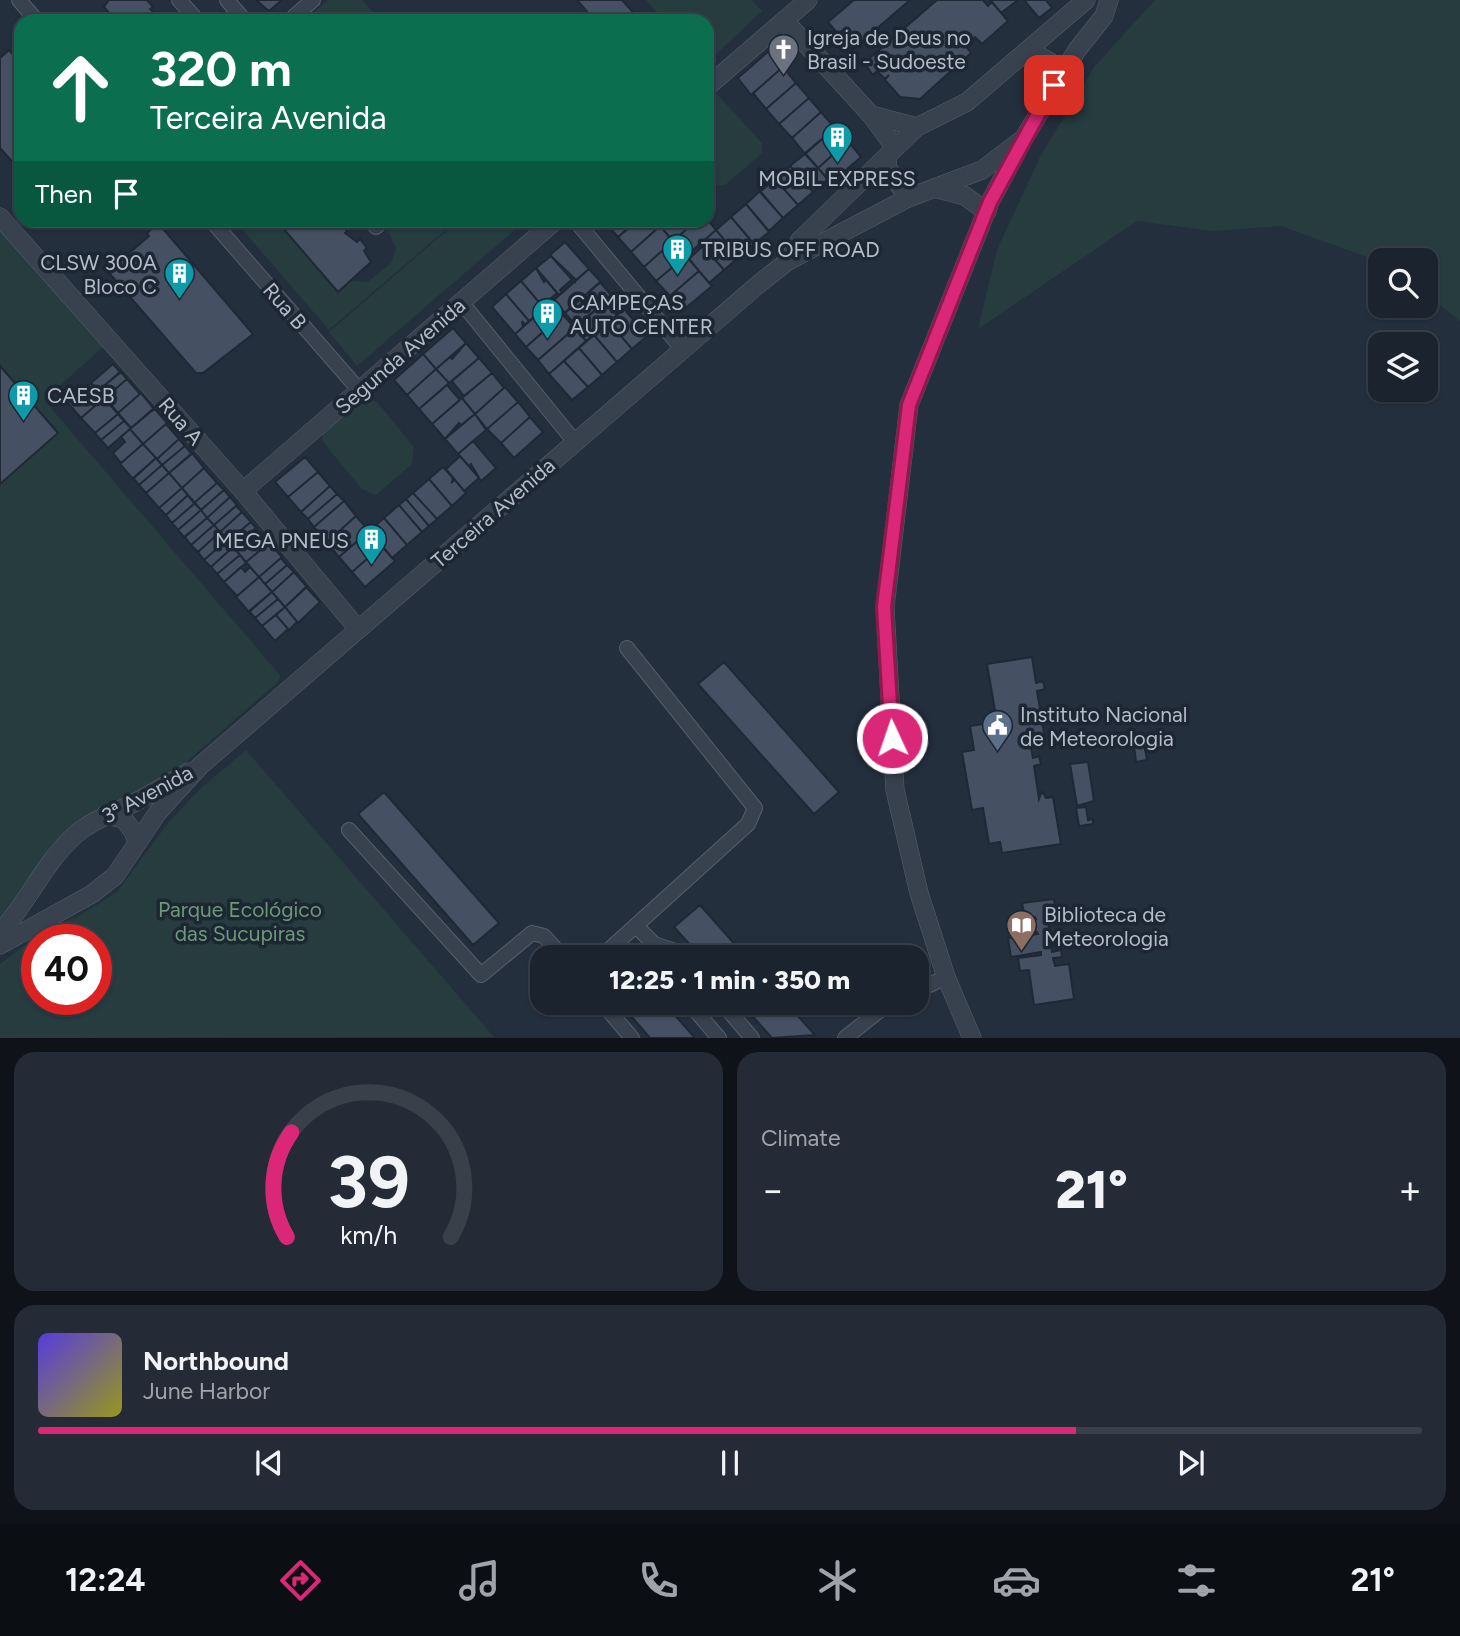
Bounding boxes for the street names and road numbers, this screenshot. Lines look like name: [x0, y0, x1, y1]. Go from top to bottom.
street label: Rua B: [258, 278, 312, 334]
street label: Segunda Avenida: [330, 293, 470, 419]
street label: Rua A: [154, 392, 208, 450]
street label: Terceira Avenida: [426, 453, 560, 573]
street label: 3ª Avenida: [97, 760, 197, 828]

